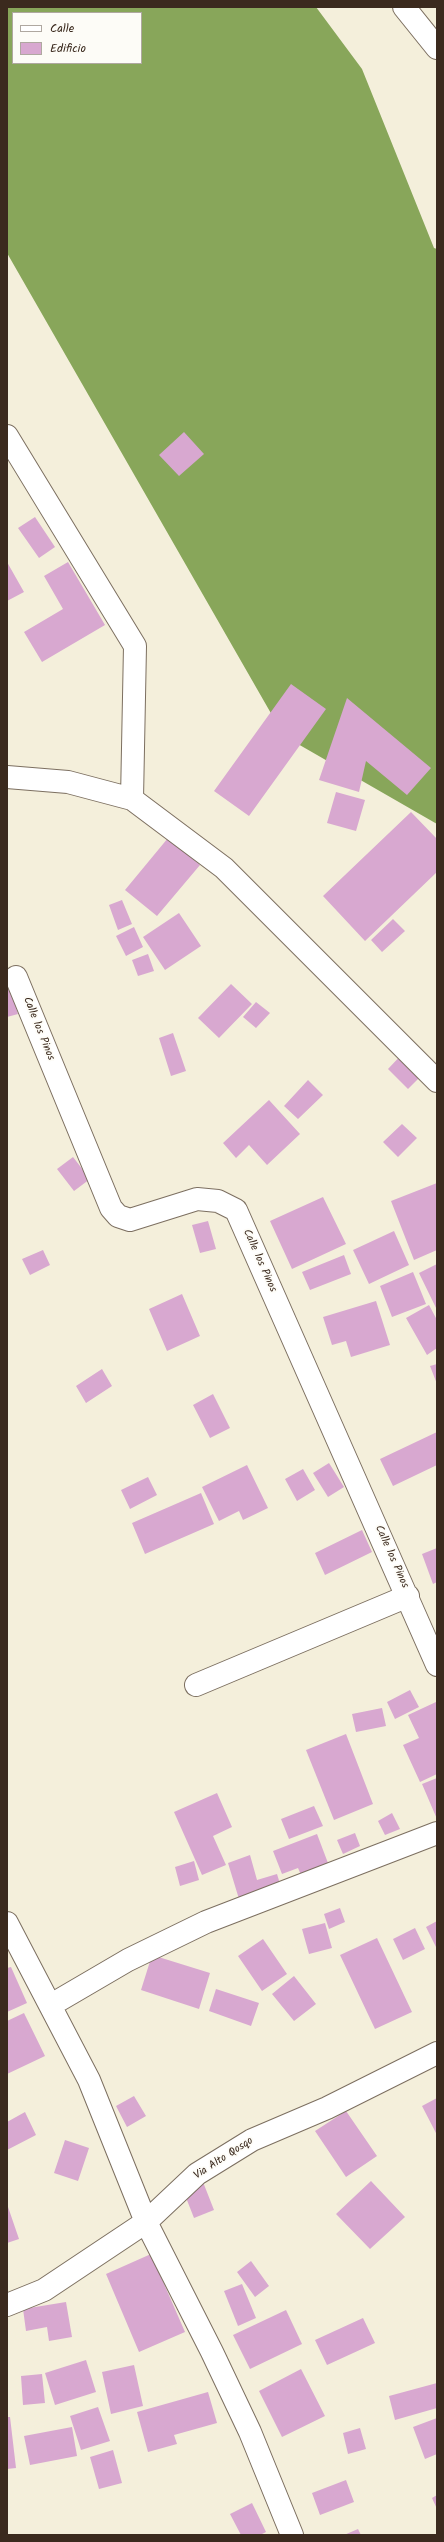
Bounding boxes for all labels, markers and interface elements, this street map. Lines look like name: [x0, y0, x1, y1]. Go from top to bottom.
legend: [12, 12, 142, 64]
text: Calle: [50, 19, 74, 38]
text: Edificio: [50, 39, 86, 58]
street label: Calle los Pinos: [19, 995, 57, 1063]
street label: Calle los Pinos: [239, 1228, 279, 1294]
street label: Calle los Pinos: [371, 1524, 411, 1590]
street label: Via Alto Qosqo: [192, 2135, 256, 2183]

